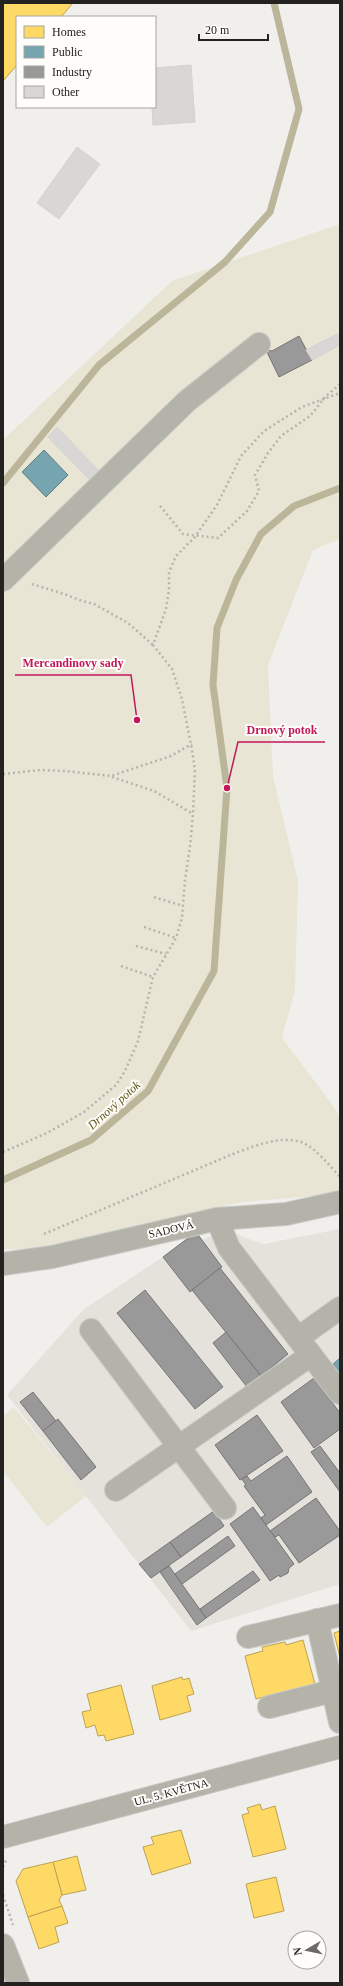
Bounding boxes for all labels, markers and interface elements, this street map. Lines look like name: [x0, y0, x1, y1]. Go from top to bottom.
legend: [16, 16, 156, 108]
scale bar: [199, 16, 268, 42]
text: 20 m: [205, 23, 230, 37]
text: Homes: [52, 25, 86, 39]
text: Public: [52, 45, 83, 59]
text: Industry: [52, 65, 92, 79]
text: Other: [52, 85, 79, 99]
callout: Mercandinovy sady: [15, 651, 131, 675]
text: Mercandinovy sady: [23, 656, 123, 670]
callout: Drnový potok: [238, 718, 325, 742]
text: Drnový potok: [246, 723, 318, 737]
water label: Drnový potok: [84, 1077, 144, 1133]
street label: SADOVÁ: [147, 1218, 195, 1240]
street label: UL. 5. KVĚTNA: [133, 1776, 209, 1808]
north arrow: [287, 1930, 327, 1970]
text: N: [291, 1947, 304, 1956]

